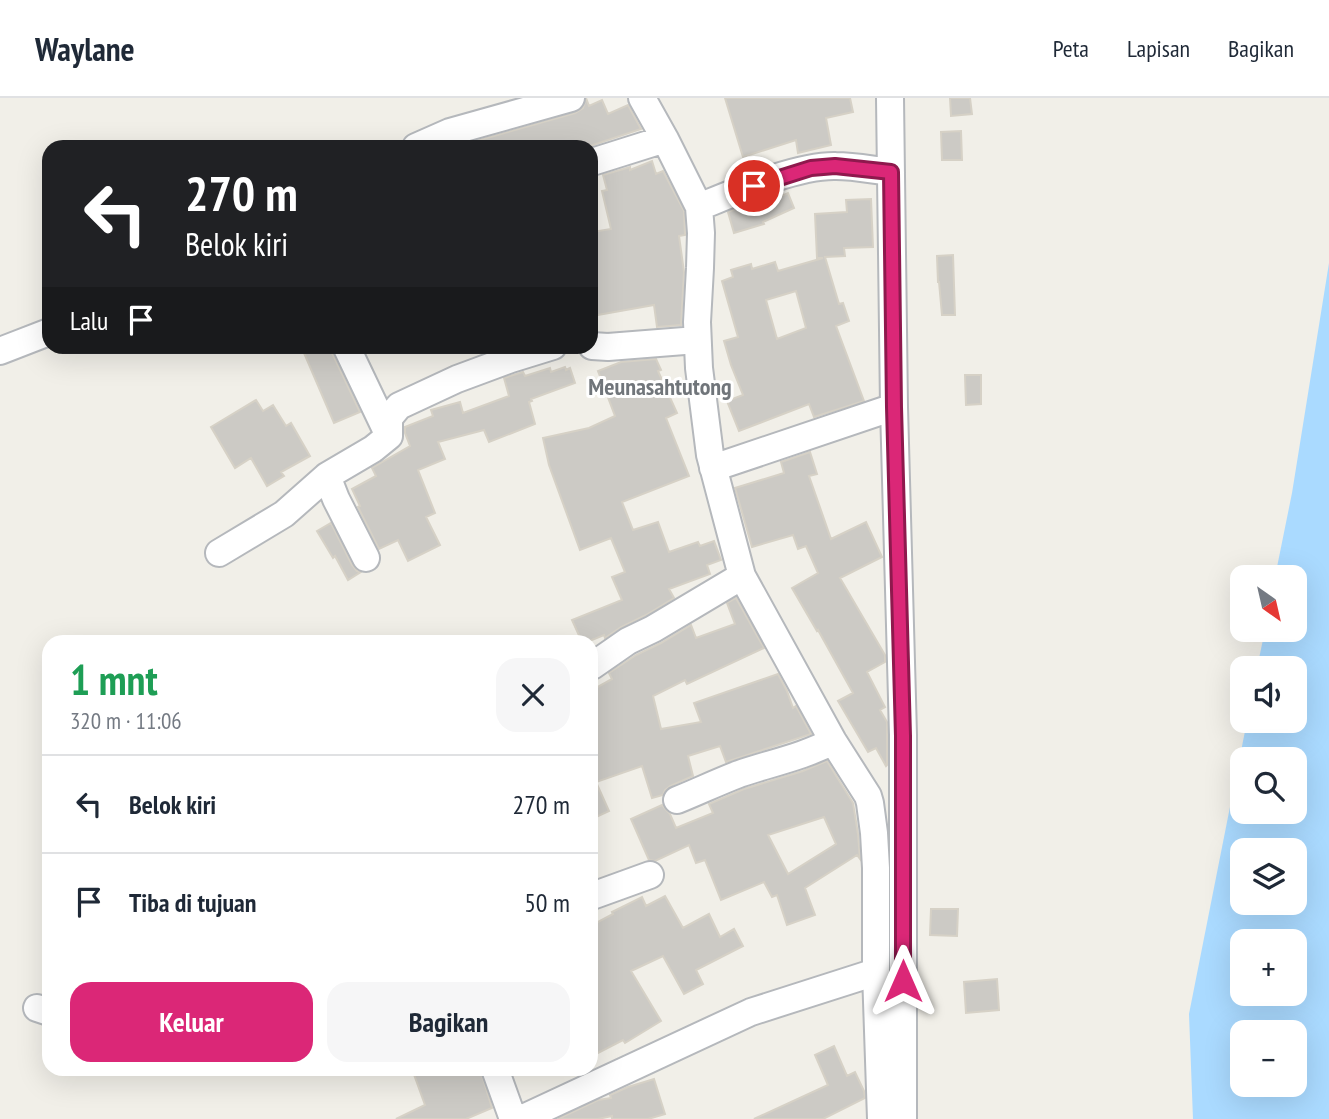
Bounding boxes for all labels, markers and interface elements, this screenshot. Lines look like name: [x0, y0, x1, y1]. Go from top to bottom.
text: Waylane: [35, 27, 135, 70]
text: Peta: [1053, 33, 1089, 64]
text: Lapisan: [1127, 33, 1190, 64]
text: Bagikan: [1228, 33, 1294, 64]
pin: [724, 156, 784, 216]
text: 270 m: [185, 161, 298, 225]
icon: arrive: [735, 167, 773, 205]
icon: left: [70, 168, 161, 259]
text: Belok kiri: [185, 223, 288, 265]
icon: arrive: [122, 301, 160, 339]
text: Lalu: [70, 304, 108, 337]
district label: Meunasahtutong: [588, 371, 732, 402]
north arrow: [1230, 565, 1307, 642]
map controls: [1230, 565, 1307, 1097]
text: 1 mnt: [70, 652, 158, 707]
button: sound: [1230, 656, 1307, 733]
button: close: [496, 658, 570, 732]
text: 320 m · 11:06: [70, 706, 182, 735]
button: search: [1230, 747, 1307, 824]
icon: left: [70, 785, 108, 823]
text: Belok kiri: [129, 788, 216, 821]
text: 270 m: [512, 788, 570, 821]
button: layers: [1230, 838, 1307, 915]
icon: arrive: [70, 883, 108, 921]
text: Tiba di tujuan: [129, 886, 257, 919]
text: 50 m: [524, 886, 570, 919]
button: +: [1230, 929, 1307, 1006]
position arrow: [866, 944, 940, 1018]
button: Keluar: [70, 982, 313, 1062]
button: Bagikan: [327, 982, 570, 1062]
button: −: [1230, 1020, 1307, 1097]

